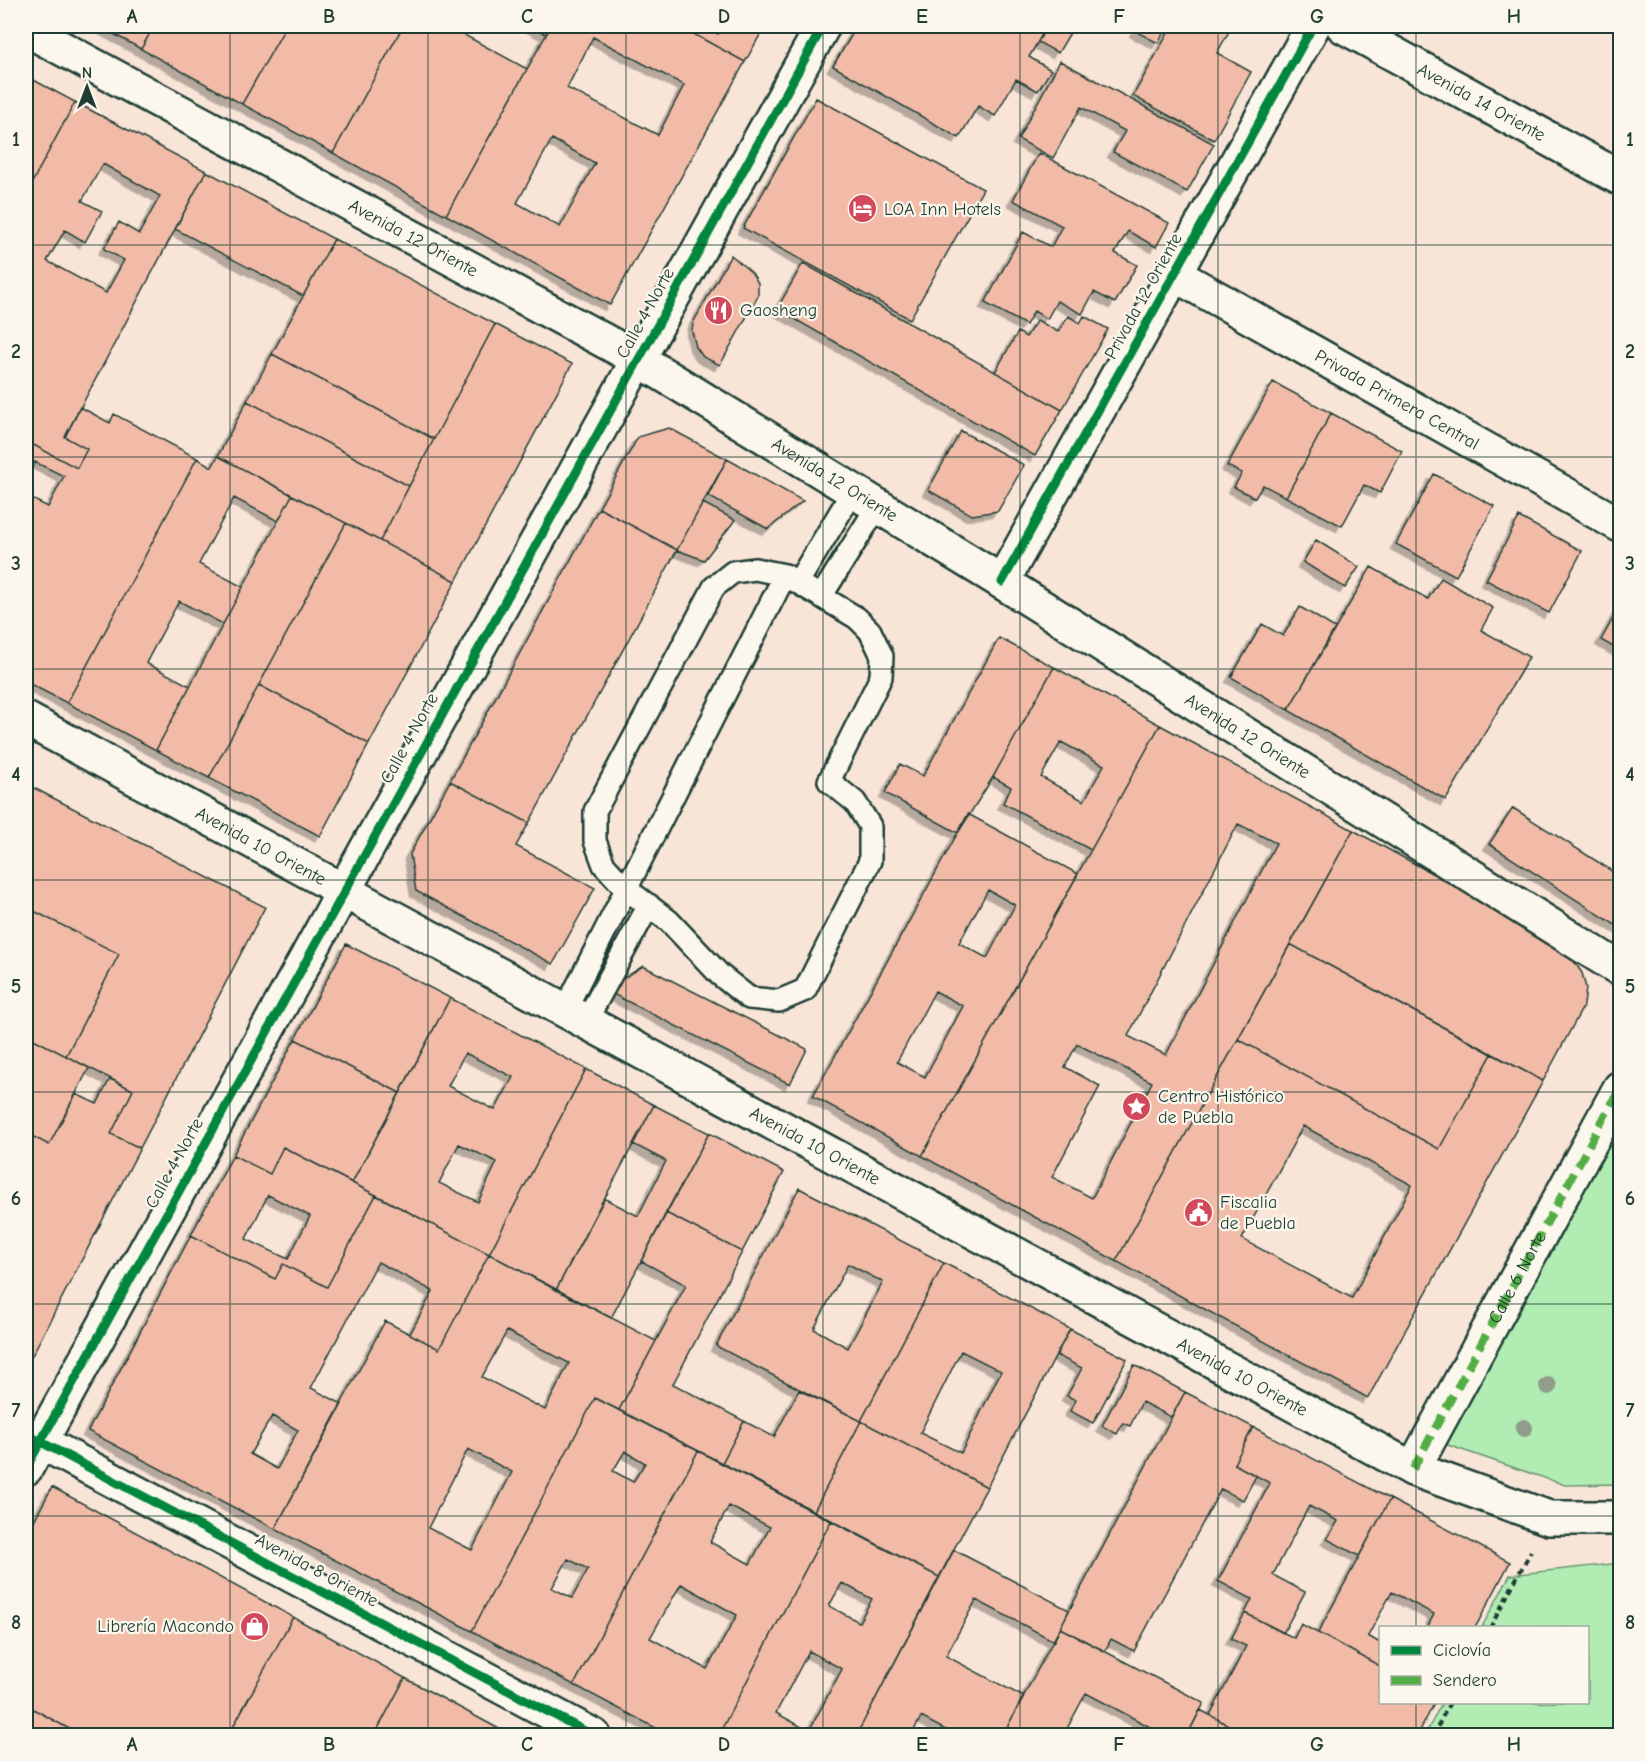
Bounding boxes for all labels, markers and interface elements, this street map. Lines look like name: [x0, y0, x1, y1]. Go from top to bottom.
text: A: [126, 5, 138, 28]
text: B: [323, 5, 335, 28]
text: C: [521, 5, 533, 28]
text: D: [718, 5, 730, 28]
text: E: [916, 5, 928, 28]
text: F: [1113, 5, 1125, 28]
text: G: [1310, 5, 1324, 28]
text: H: [1507, 5, 1521, 28]
north arrow: [57, 57, 117, 117]
street label: Avenida 14 Oriente: [1414, 59, 1549, 146]
text: N: [82, 64, 92, 82]
text: 1: [12, 128, 20, 151]
text: 1: [1626, 128, 1634, 151]
hotel icon: LOA Inn Hotels: [847, 193, 879, 225]
street label: Avenida 12 Oriente: [345, 195, 481, 282]
place label: LOA Inn Hotels: [884, 199, 1001, 220]
street label: Privada 12 Oriente: [1100, 230, 1187, 363]
street label: Calle 4 Norte: [612, 264, 679, 362]
restaurant icon: Gaosheng: [703, 294, 735, 326]
place label: Gaosheng: [740, 300, 817, 321]
text: 2: [11, 340, 21, 363]
text: 2: [1625, 340, 1635, 363]
street label: Privada Primera Central: [1311, 345, 1483, 455]
street label: Avenida 12 Oriente: [768, 433, 901, 526]
text: 3: [11, 552, 21, 575]
text: 3: [1625, 552, 1635, 575]
street label: Calle 4 Norte: [376, 689, 443, 787]
street label: Avenida 12 Oriente: [1181, 689, 1314, 783]
text: 4: [11, 763, 21, 786]
text: 4: [1625, 763, 1635, 786]
street label: Avenida 10 Oriente: [192, 803, 329, 890]
text: 5: [11, 975, 21, 998]
text: 5: [1625, 975, 1635, 998]
place label: Centro Histórico de Puebla: [1158, 1086, 1284, 1128]
place icon: Centro Histórico de Puebla: [1121, 1090, 1153, 1122]
street label: Avenida 10 Oriente: [746, 1102, 884, 1190]
street label: Calle 4 Norte: [141, 1114, 208, 1212]
text: 6: [11, 1187, 21, 1210]
text: 6: [1625, 1187, 1635, 1210]
place label: Fiscalia de Puebla: [1220, 1192, 1296, 1234]
public building icon: Fiscalia de Puebla: [1183, 1196, 1215, 1228]
street label: Calle 6 Norte: [1484, 1228, 1551, 1327]
street label: Avenida 10 Oriente: [1173, 1333, 1311, 1421]
text: 7: [12, 1399, 21, 1422]
text: 7: [1626, 1399, 1635, 1422]
street label: Avenida 8 Oriente: [252, 1529, 382, 1612]
shop icon: Librería Macondo: [239, 1610, 271, 1642]
text: 8: [11, 1611, 21, 1634]
text: 8: [1625, 1611, 1635, 1634]
place label: Librería Macondo: [97, 1616, 234, 1637]
legend: [1379, 1626, 1589, 1704]
text: Ciclovía: [1433, 1640, 1491, 1661]
text: Sendero: [1433, 1670, 1497, 1691]
text: A: [126, 1733, 138, 1756]
text: B: [323, 1733, 335, 1756]
text: C: [521, 1733, 533, 1756]
text: D: [718, 1733, 730, 1756]
text: E: [916, 1733, 928, 1756]
text: F: [1113, 1733, 1125, 1756]
text: G: [1310, 1733, 1324, 1756]
text: H: [1507, 1733, 1521, 1756]

